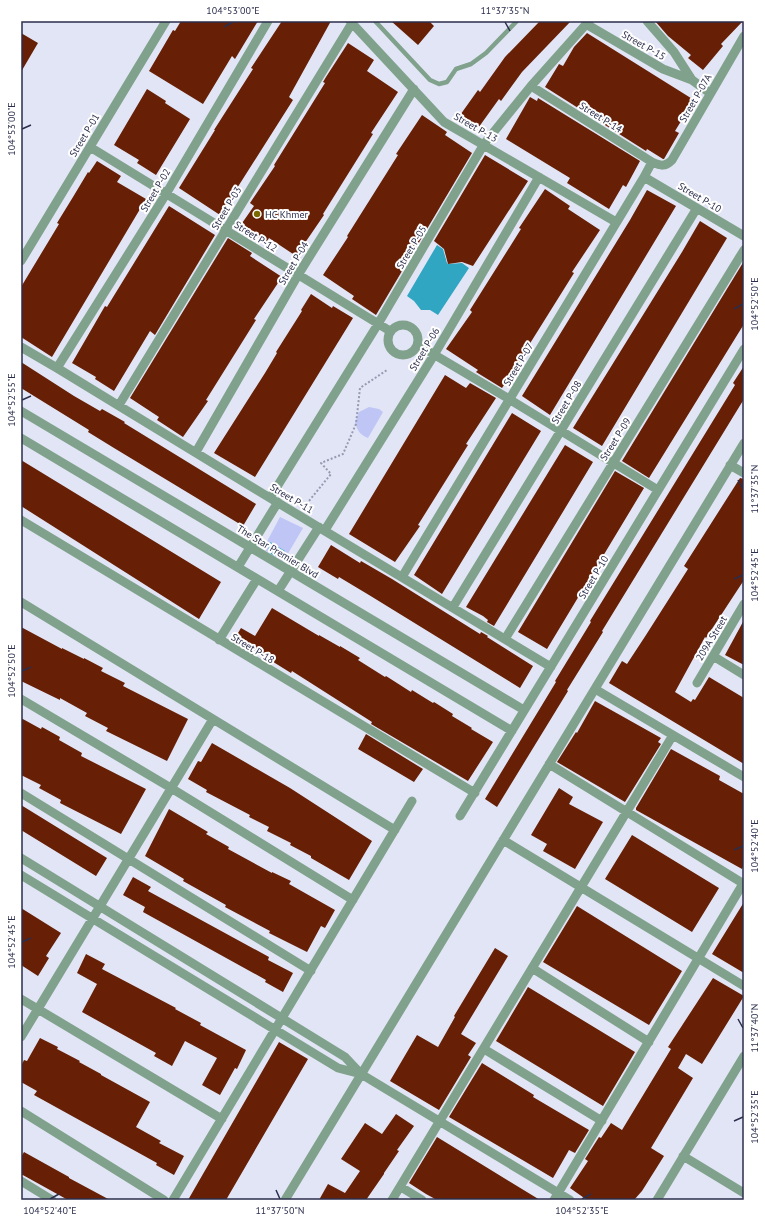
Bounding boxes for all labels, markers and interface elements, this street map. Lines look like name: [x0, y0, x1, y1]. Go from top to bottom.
text: 104°53'00"E: [206, 4, 260, 17]
text: 11°37'35"N: [480, 4, 530, 17]
street label: Street P-15: [620, 28, 668, 63]
street label: Street P-07A: [676, 72, 715, 125]
street label: Street P-14: [577, 99, 625, 136]
text: 104°53'00"E: [5, 102, 18, 156]
street label: Street P-13: [452, 110, 500, 145]
street label: Street P-01: [66, 111, 102, 159]
street label: Street P-02: [137, 166, 173, 214]
street label: Street P-10: [676, 179, 724, 216]
street label: Street P-03: [208, 184, 244, 232]
place label: HC Khmer: [265, 208, 308, 221]
marker: HC Khmer: [252, 209, 262, 219]
street label: Street P-12: [232, 218, 280, 255]
street label: Street P-05: [393, 223, 429, 271]
street label: Street P-04: [275, 239, 312, 287]
text: 104°52'50"E: [748, 277, 761, 331]
street label: Street P-06: [406, 325, 442, 373]
street label: Street P-07: [500, 340, 536, 388]
text: 104°52'55"E: [5, 373, 18, 427]
street label: Street P-08: [548, 378, 584, 426]
street label: Street P-09: [597, 415, 634, 463]
text: 11°37'35"N: [748, 464, 761, 514]
street label: Street P-11: [268, 480, 316, 516]
street label: The Star Premier Blvd: [234, 522, 321, 581]
text: 104°52'45"E: [748, 548, 761, 602]
street label: Street P-10: [575, 553, 612, 601]
street label: 209A Street: [693, 613, 730, 663]
street label: Street P-18: [229, 630, 277, 666]
text: 104°52'50"E: [5, 644, 18, 698]
text: 104°52'40"E: [748, 819, 761, 873]
text: 104°52'45"E: [5, 915, 18, 969]
text: 11°37'40"N: [748, 1003, 761, 1053]
text: 104°52'35"E: [748, 1090, 761, 1144]
text: 104°52'40"E: [23, 1204, 77, 1217]
text: 11°37'50"N: [255, 1204, 305, 1217]
text: 104°52'35"E: [555, 1204, 609, 1217]

